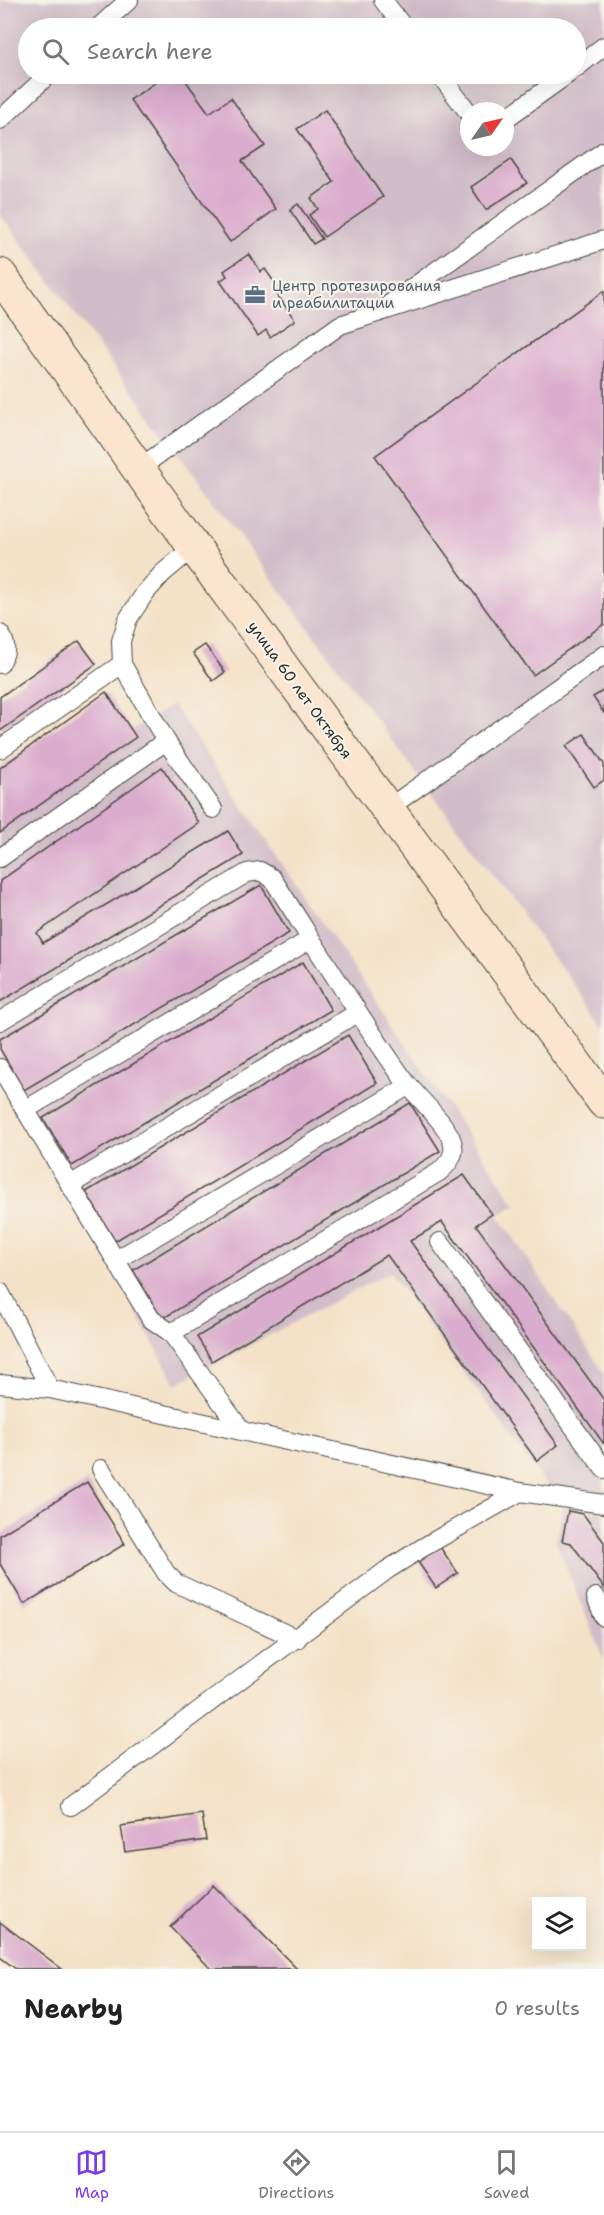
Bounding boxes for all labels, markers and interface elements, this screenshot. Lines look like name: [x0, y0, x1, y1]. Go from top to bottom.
search box: [18, 18, 586, 84]
icon: search: [39, 35, 72, 68]
text: Search here: [87, 37, 213, 66]
north arrow: [460, 102, 514, 156]
place label: Центр протезирования и реабилитации: [272, 276, 441, 313]
office icon: Центр протезирования и реабилитации: [243, 283, 267, 307]
street label: улица 60 лет Октября: [243, 617, 357, 763]
map controls: [532, 1897, 586, 1951]
button: layers: [532, 1897, 586, 1951]
text: Nearby: [24, 1991, 123, 2026]
text: 0 results: [494, 1995, 580, 2021]
tab: Map: [75, 2146, 109, 2203]
tab: Directions: [258, 2146, 335, 2203]
tab: Saved: [484, 2146, 529, 2203]

